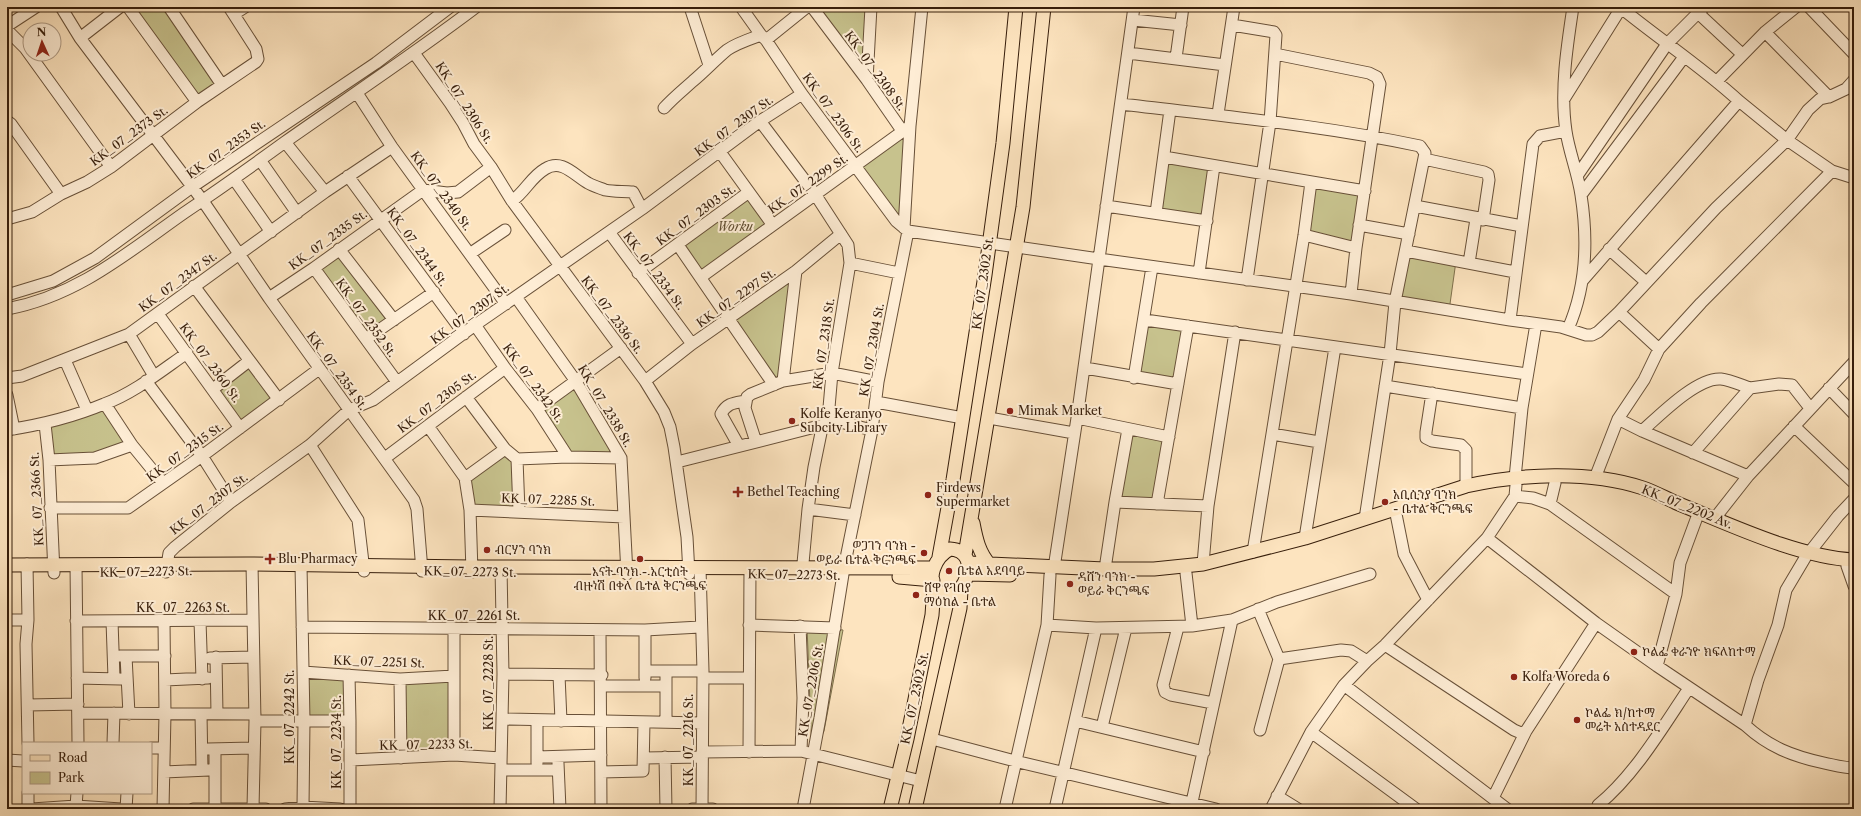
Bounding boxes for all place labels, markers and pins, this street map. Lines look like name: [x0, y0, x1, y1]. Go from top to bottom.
place label: Mimak Market: [1018, 403, 1103, 418]
place label: Kolfe Keranyo Subcity Library: [800, 406, 888, 435]
marker: Mimak Market: [1005, 406, 1015, 416]
marker: Kolfe Keranyo Subcity Library: [787, 416, 797, 426]
place label: Firdews Supermarket: [936, 480, 1010, 509]
place label: Bethel Teaching: [747, 484, 840, 499]
marker: Bethel Teaching: [732, 486, 744, 498]
place label: አቢሲንያ ባንክ - ቤተል ቅርንጫፍ: [1393, 487, 1473, 516]
marker: Firdews Supermarket: [923, 490, 933, 500]
marker: አቢሲንያ ባንክ - ቤተል ቅርንጫፍ: [1380, 497, 1390, 507]
place label: ወጋገን ባንክ - ወይራ ቤተል ቅርንጫፍ: [816, 538, 916, 567]
place label: ብርሃን ባንክ: [495, 542, 551, 557]
marker: ብርሃን ባንክ: [482, 545, 492, 555]
marker: ወጋገን ባንክ - ወይራ ቤተል ቅርንጫፍ: [919, 548, 929, 558]
place label: Blu Pharmacy: [278, 551, 358, 566]
marker: Blu Pharmacy: [265, 554, 275, 564]
marker: እናት ባንክ - አርቲስት ብዙነሽ በቀለ ቤተል ቅርንጫፍ: [635, 554, 645, 564]
place label: ቤቴል አደባባይ: [957, 563, 1025, 578]
place label: እናት ባንክ - አርቲስት ብዙነሽ በቀለ ቤተል ቅርንጫፍ: [574, 564, 706, 593]
marker: ቤቴል አደባባይ: [944, 566, 954, 576]
place label: ዳሸን ባንክ - ወይራ ቅርንጫፍ: [1078, 569, 1150, 598]
marker: ዳሸን ባንክ - ወይራ ቅርንጫፍ: [1065, 579, 1075, 589]
place label: ሸዋ የገበያ ማዕከል - ቤተል: [924, 580, 997, 609]
marker: ሸዋ የገበያ ማዕከል - ቤተል: [911, 590, 921, 600]
place label: ኮልፌ ቀራንዮ ክፍለከተማ: [1642, 644, 1756, 659]
marker: ኮልፌ ቀራንዮ ክፍለከተማ: [1629, 647, 1639, 657]
place label: Kolfa Woreda 6: [1522, 669, 1610, 684]
marker: Kolfa Woreda 6: [1509, 672, 1519, 682]
place label: ኮልፌ ክ/ከተማ መሬት አስተዳደር: [1585, 705, 1660, 734]
marker: ኮልፌ ክ/ከተማ መሬት አስተዳደር: [1572, 715, 1582, 725]

